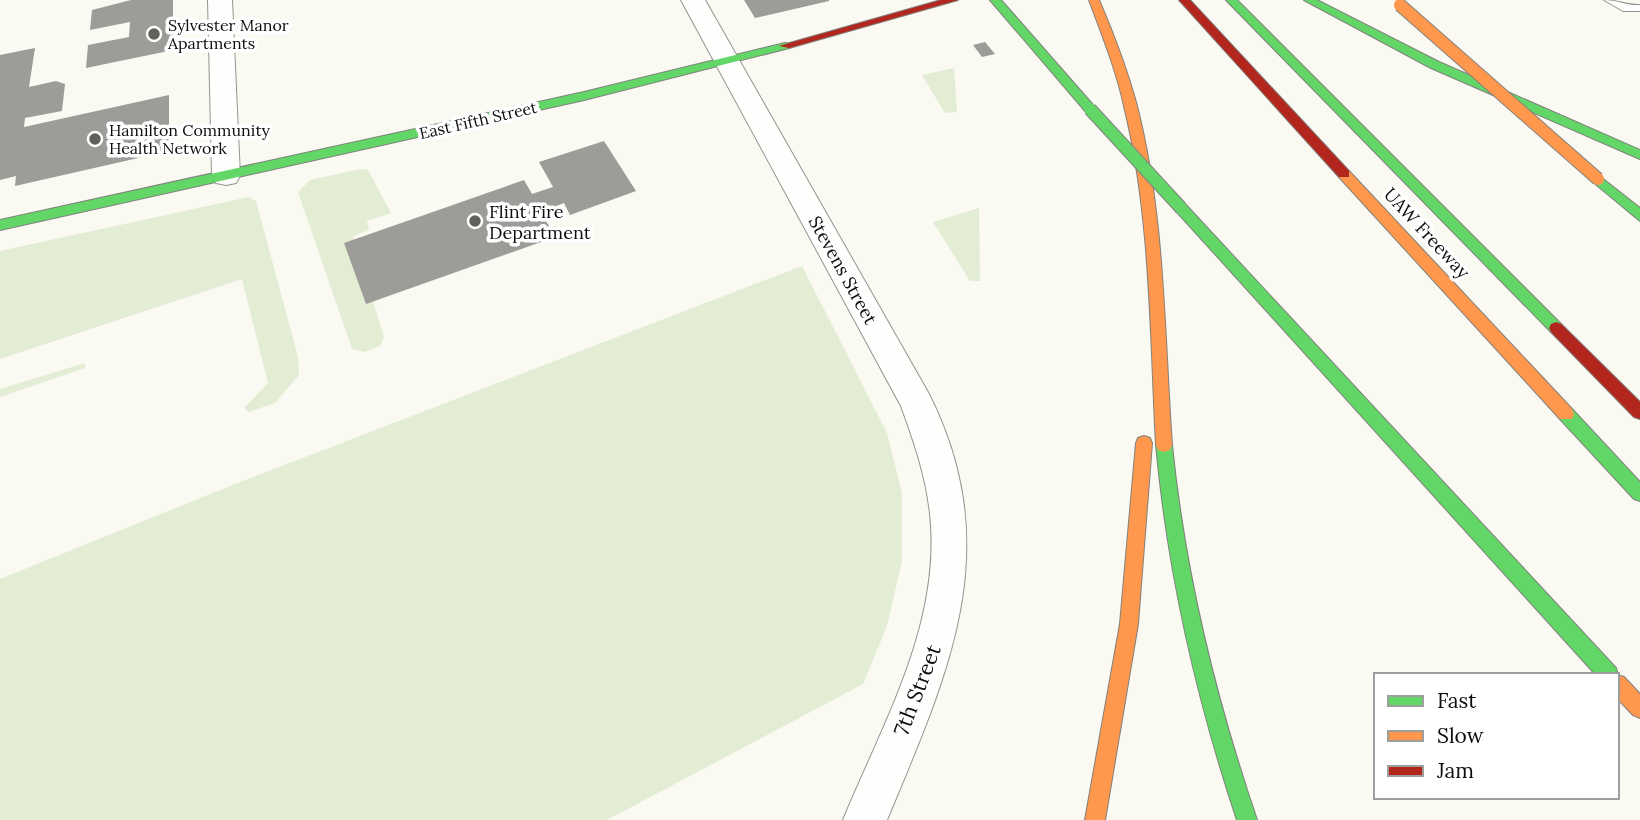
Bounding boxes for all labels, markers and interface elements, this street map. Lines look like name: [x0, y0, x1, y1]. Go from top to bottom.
place label: Sylvester Manor Apartments: [167, 15, 289, 53]
marker: Sylvester Manor Apartments: [146, 26, 162, 42]
street label: East Fifth Street: [417, 97, 540, 143]
place label: Hamilton Community Health Network: [109, 120, 271, 158]
marker: Hamilton Community Health Network: [87, 131, 103, 147]
street label: UAW Freeway: [1379, 183, 1475, 284]
place label: Flint Fire Department: [489, 200, 591, 244]
street label: Stevens Street: [804, 212, 882, 328]
marker: Flint Fire Department: [467, 213, 483, 229]
street label: 7th Street: [887, 640, 947, 739]
legend: [1374, 673, 1619, 799]
text: Fast: [1437, 687, 1477, 714]
text: Slow: [1437, 722, 1484, 749]
text: Jam: [1436, 757, 1474, 784]

